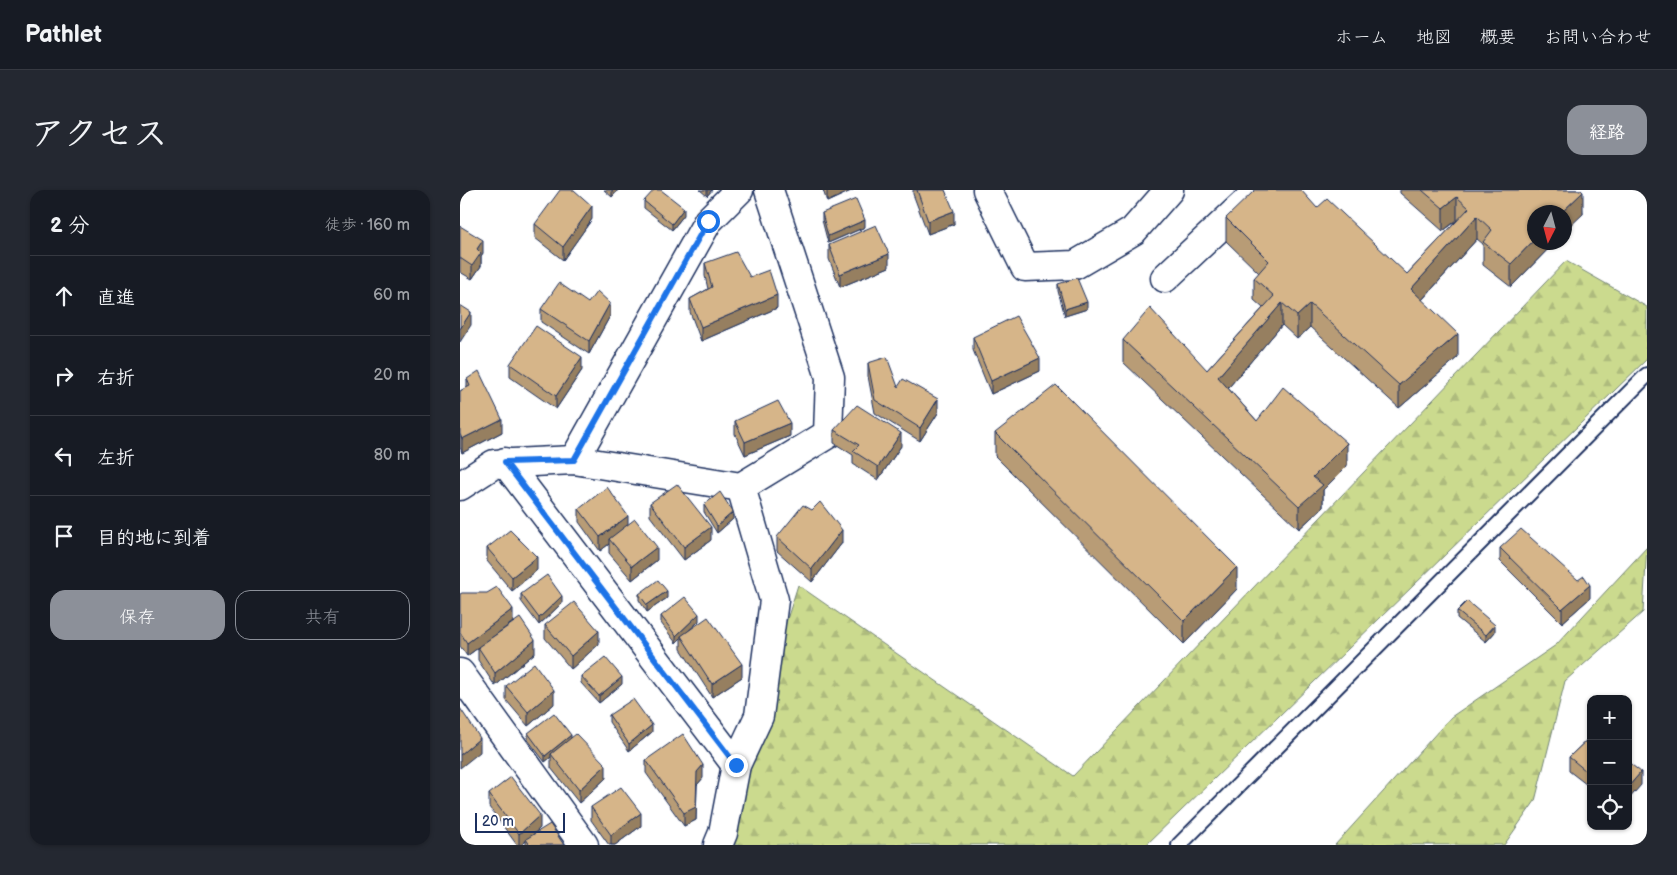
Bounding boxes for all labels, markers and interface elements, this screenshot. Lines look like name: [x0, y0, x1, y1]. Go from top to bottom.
text: Pathlet: [25, 20, 102, 49]
text: ホーム: [1335, 27, 1388, 48]
text: 地図: [1416, 27, 1452, 48]
text: 概要: [1480, 27, 1516, 48]
text: お問い合わせ: [1544, 27, 1652, 48]
button: 経路: [1567, 105, 1647, 155]
text: アクセス: [30, 113, 168, 156]
north arrow: [1527, 205, 1572, 250]
route start: [697, 210, 720, 233]
text: 2 分: [50, 213, 89, 238]
text: 徒歩 · 160 m: [325, 216, 410, 235]
icon: ahead: [50, 282, 78, 310]
text: 60 m: [373, 286, 410, 305]
text: 直進: [97, 287, 135, 310]
icon: right: [50, 362, 78, 390]
text: 20 m: [374, 366, 410, 385]
text: 右折: [97, 367, 135, 390]
icon: left: [50, 442, 78, 470]
text: 80 m: [374, 446, 410, 465]
text: 左折: [97, 447, 135, 470]
icon: arrive: [50, 522, 78, 550]
text: 目的地に到着: [97, 527, 211, 550]
button: 保存: [50, 590, 225, 640]
button: 共有: [235, 590, 410, 640]
map controls: [1587, 695, 1632, 830]
button: +: [1587, 695, 1632, 740]
button: −: [1587, 740, 1632, 785]
route end: [725, 754, 748, 777]
button: locate: [1587, 785, 1632, 830]
scale bar: [475, 810, 565, 833]
text: 20 m: [482, 813, 514, 830]

